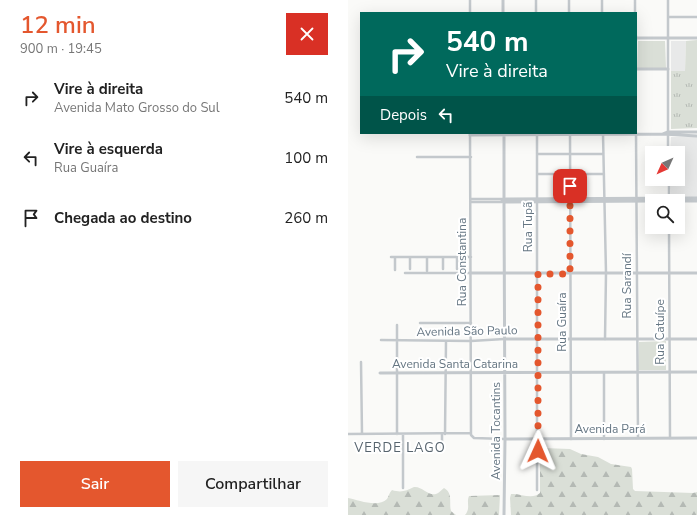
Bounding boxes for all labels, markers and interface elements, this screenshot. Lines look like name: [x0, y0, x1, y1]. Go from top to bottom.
text: 12 min: [20, 9, 96, 41]
button: close: [286, 13, 328, 55]
text: 540 m: [446, 23, 529, 61]
icon: right: [380, 28, 432, 80]
text: 900 m · 19:45: [20, 40, 102, 58]
text: Vire à direita: [446, 59, 548, 83]
text: Vire à direita: [54, 79, 143, 99]
icon: right: [20, 87, 42, 109]
text: 540 m: [284, 88, 328, 108]
text: Avenida Mato Grosso do Sul: [54, 99, 220, 117]
icon: left: [435, 104, 457, 126]
text: Depois: [380, 105, 427, 125]
text: Vire à esquerda: [54, 139, 163, 159]
north arrow: [645, 146, 685, 186]
map controls: [645, 146, 685, 234]
icon: left: [20, 147, 42, 169]
text: 100 m: [284, 148, 328, 168]
text: Rua Guaíra: [54, 159, 118, 177]
pin: [553, 169, 587, 203]
icon: arrive: [559, 175, 581, 197]
button: search: [645, 194, 685, 234]
street label: Rua Tupã: [520, 202, 536, 252]
icon: arrive: [20, 207, 42, 229]
text: Chegada ao destino: [54, 208, 192, 228]
text: 260 m: [284, 208, 328, 228]
street label: Rua Constantina: [454, 218, 470, 306]
street label: Rua Sarandí: [619, 252, 635, 319]
street label: Rua Guaíra: [554, 292, 570, 352]
street label: Rua Catuípe: [652, 299, 668, 365]
street label: Avenida São Paulo: [416, 322, 518, 340]
street label: Avenida Santa Catarina: [392, 356, 518, 372]
street label: Avenida Tocantins: [488, 382, 504, 480]
street label: Avenida Pará: [574, 421, 646, 437]
position arrow: [517, 430, 559, 472]
district label: VERDE LAGO: [353, 439, 446, 457]
button: Sair: [20, 461, 170, 507]
button: Compartilhar: [178, 461, 328, 507]

